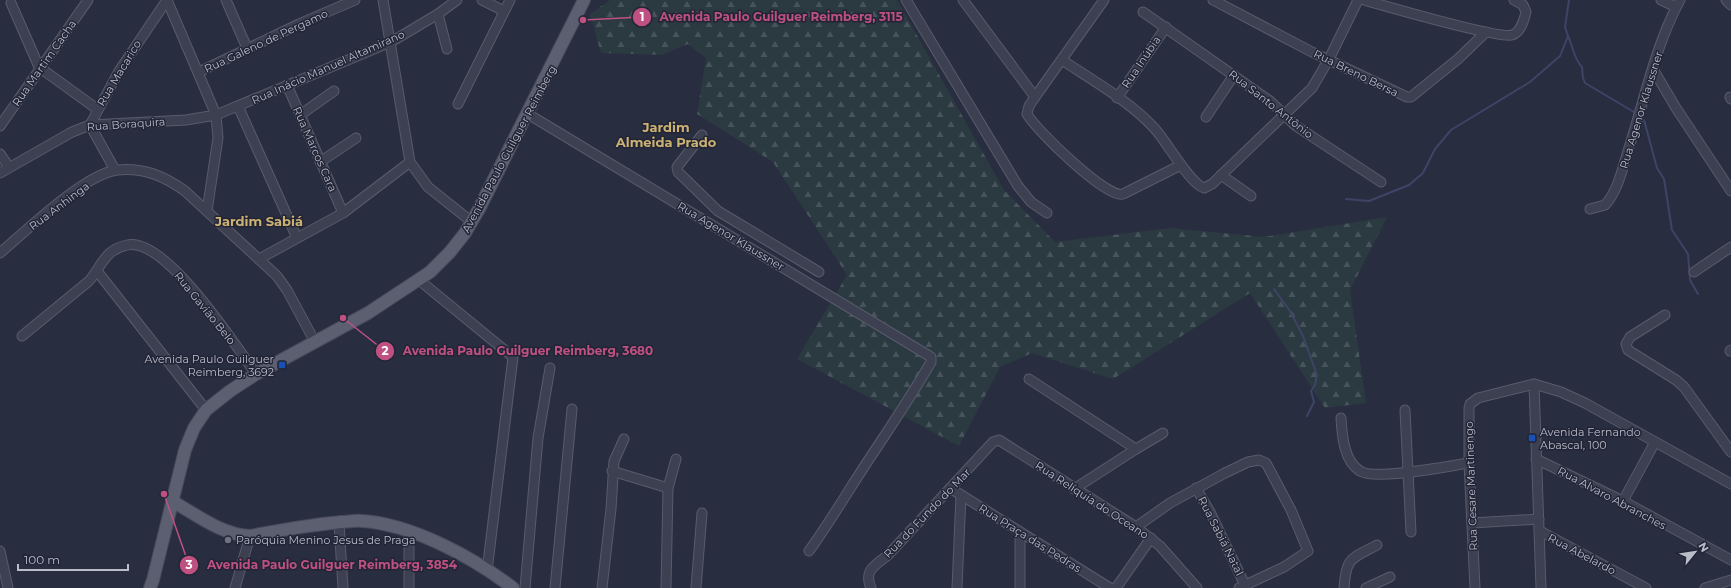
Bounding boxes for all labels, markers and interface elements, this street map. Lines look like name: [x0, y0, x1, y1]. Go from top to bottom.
callout: Avenida Paulo Guilguer Reimberg, 3115: [632, 5, 911, 29]
street label: Rua Galeno de Pergamo: [202, 6, 330, 76]
text: 1: [640, 9, 644, 24]
text: Avenida Paulo Guilguer Reimberg, 3115: [658, 9, 903, 24]
street label: Rua Martim Cacha: [9, 17, 79, 109]
street label: Rua Inácio Manuel Altamirano: [249, 27, 407, 107]
street label: Rua Inúbia: [1118, 33, 1164, 91]
street label: Rua Macarico: [94, 37, 144, 109]
street label: Rua Breno Bersa: [1311, 46, 1401, 100]
street label: Rua Agenor Klaussner: [1616, 49, 1666, 171]
street label: Avenida Paulo Guilguer Reimberg: [459, 63, 559, 235]
street label: Rua Santo Antônio: [1226, 67, 1316, 141]
street label: Rua Marcos Cara: [290, 104, 340, 194]
street label: Rua Boraquira: [86, 114, 166, 134]
district label: Jardim Almeida Prado: [615, 119, 717, 150]
street label: Rua Anhinga: [26, 179, 92, 233]
street label: Rua Agenor Klaussner: [675, 199, 787, 273]
district label: Jardim Sabiá: [214, 213, 303, 229]
street label: Rua Gavião Belo: [171, 269, 239, 347]
callout: Avenida Paulo Guilguer Reimberg, 3680: [375, 339, 661, 363]
text: 2: [381, 343, 389, 358]
text: Avenida Paulo Guilguer Reimberg, 3680: [402, 343, 653, 358]
place label: Avenida Paulo Guilguer Reimberg, 3692: [145, 352, 274, 379]
marker: Avenida Paulo Guilguer Reimberg, 3692: [277, 360, 287, 370]
street label: Rua Cesare Martinengo: [1462, 421, 1480, 551]
place label: Avenida Fernando Abascal, 100: [1540, 425, 1641, 452]
marker: Avenida Fernando Abascal, 100: [1527, 433, 1537, 443]
street label: Rua Relíquia do Oceano: [1033, 458, 1151, 542]
street label: Rua Alvaro Abranches: [1555, 464, 1669, 533]
street label: Rua do Fundo do Mar: [880, 465, 974, 561]
street label: Rua Sabiá Natal: [1195, 494, 1247, 578]
street label: Rua Praça das Pedras: [976, 501, 1084, 576]
street label: Rua Abelardo: [1546, 530, 1618, 578]
north arrow: [1675, 532, 1715, 572]
place label: Paróquia Menino Jesus de Praga: [236, 533, 416, 547]
marker: Paróquia Menino Jesus de Praga: [223, 535, 233, 545]
text: N: [1695, 540, 1712, 554]
scale bar: [18, 546, 128, 572]
text: 100 m: [24, 552, 60, 567]
callout: Avenida Paulo Guilguer Reimberg, 3854: [179, 553, 465, 577]
text: 3: [184, 557, 193, 572]
text: Avenida Paulo Guilguer Reimberg, 3854: [206, 557, 458, 572]

